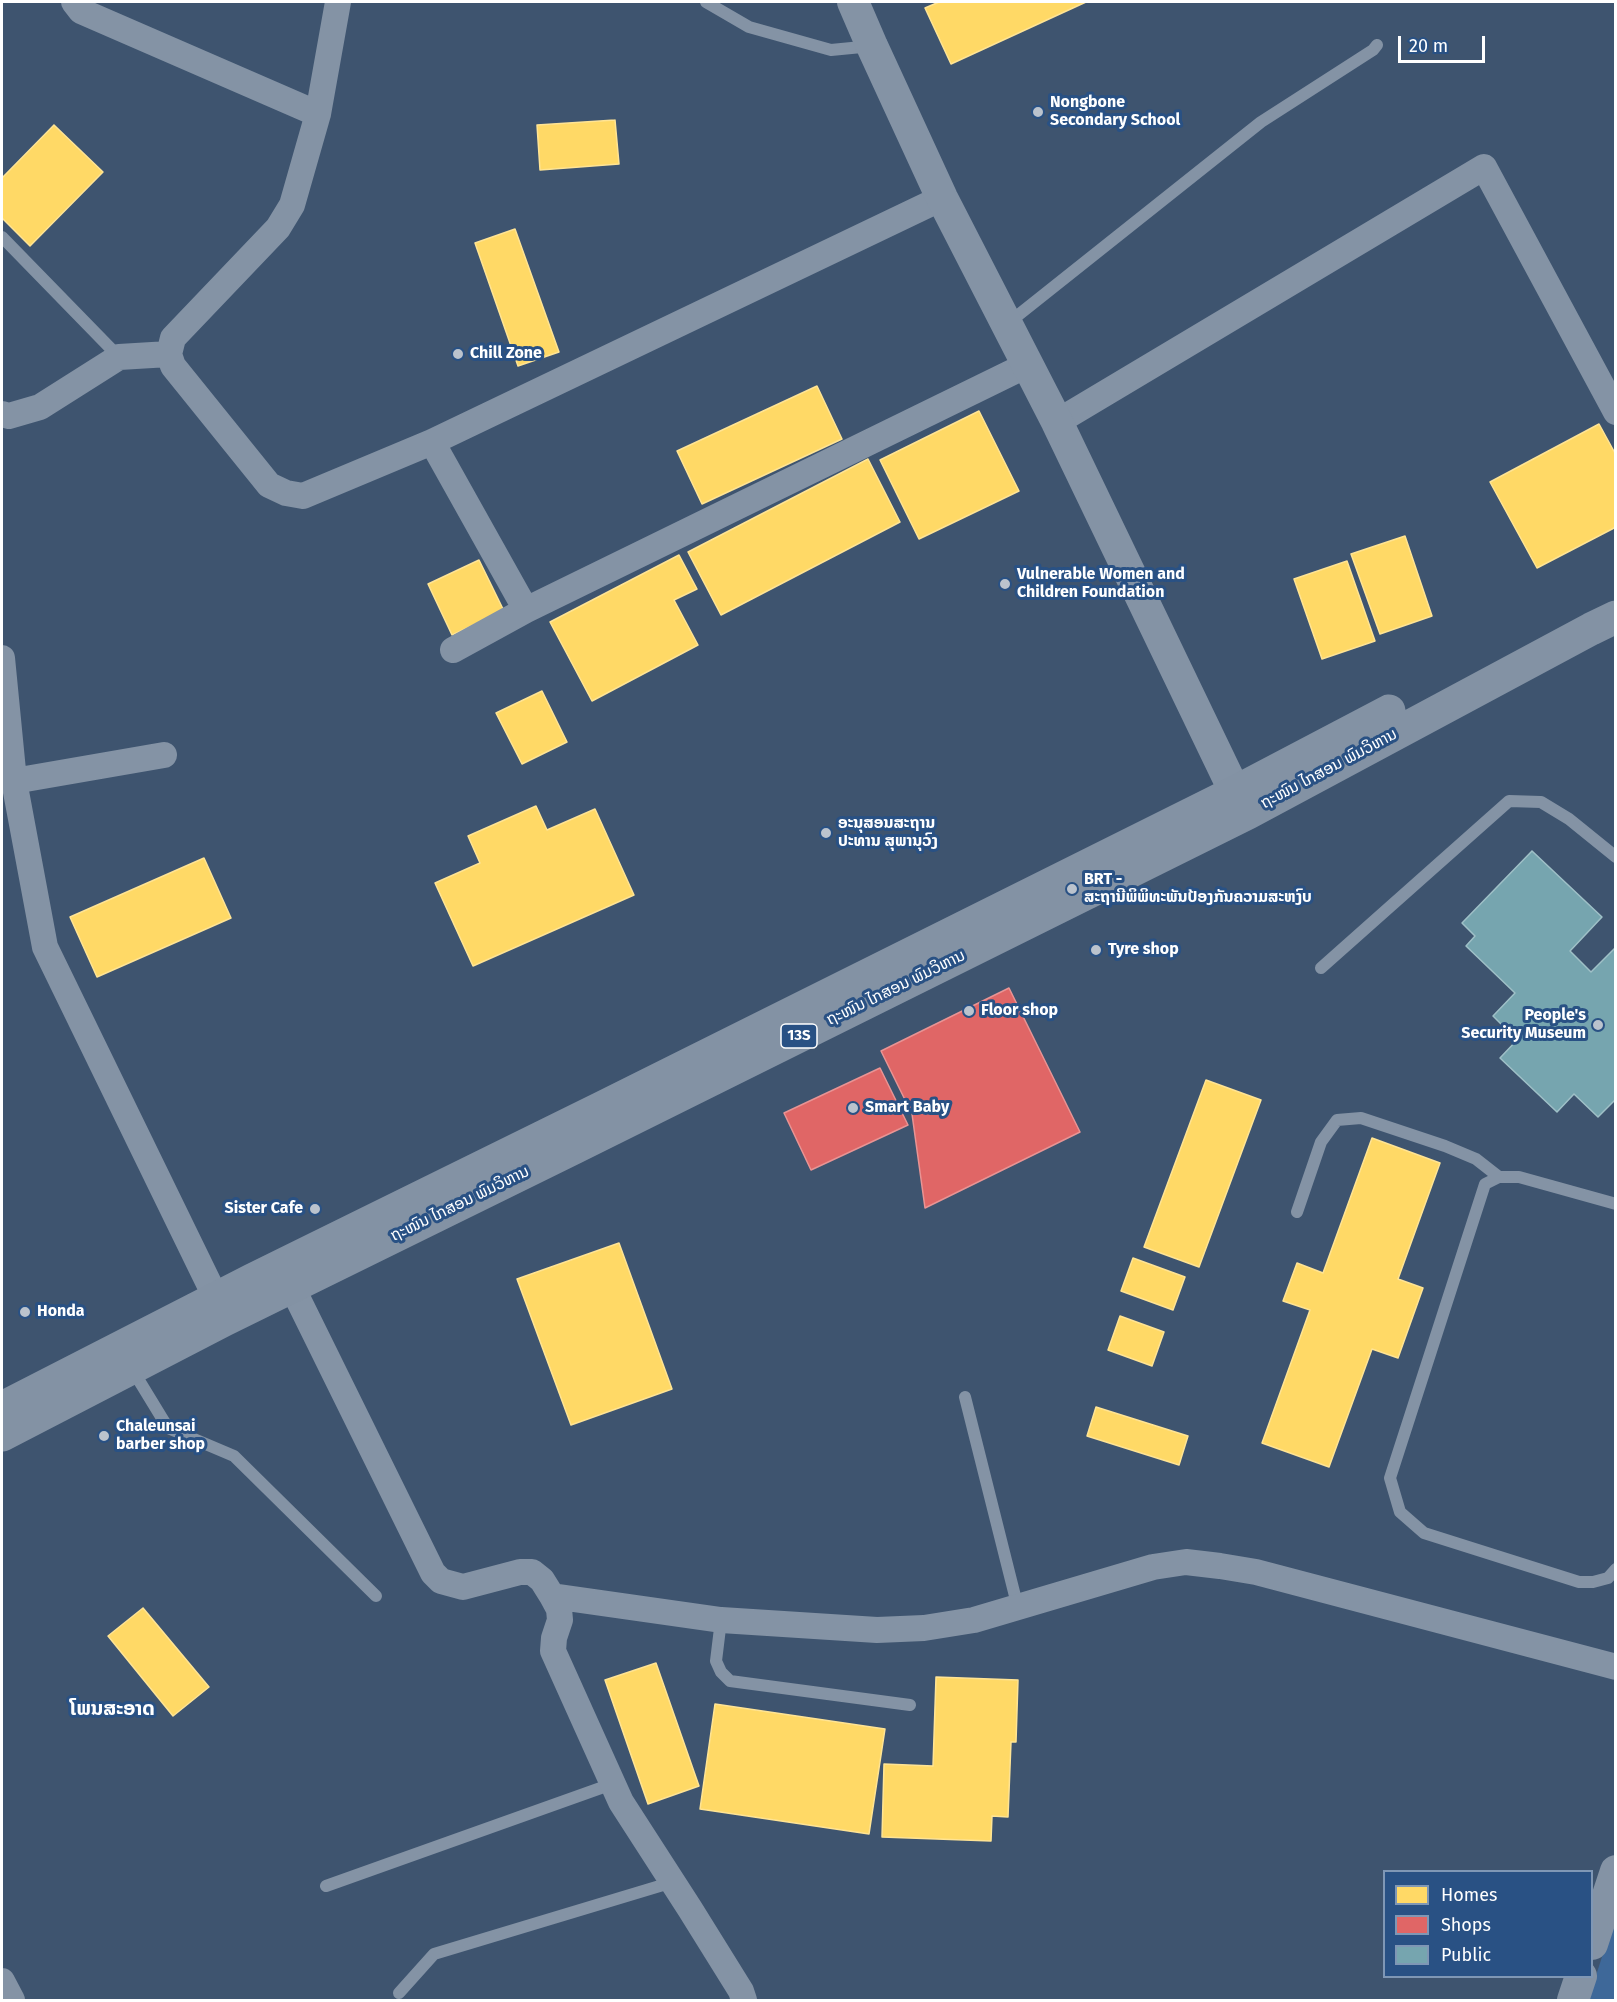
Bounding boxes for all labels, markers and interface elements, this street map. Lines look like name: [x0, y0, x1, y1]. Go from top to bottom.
scale bar: [1401, 24, 1488, 62]
text: 20 m: [1409, 35, 1448, 57]
place label: Nongbone Secondary School: [1050, 93, 1180, 131]
marker: Nongbone Secondary School: [1031, 105, 1045, 119]
place label: Chill Zone: [470, 344, 542, 364]
marker: Chill Zone: [451, 347, 465, 361]
place label: Vulnerable Women and Children Foundation: [1017, 565, 1185, 603]
marker: Vulnerable Women and Children Foundation: [998, 577, 1012, 591]
street label: ຖະໜົນ ໄກສອນ ພົມວິຫານ: [1257, 725, 1401, 813]
place label: ອະນຸສອນສະຖານ ປະທານ ສຸພານຸວົງ: [838, 814, 938, 852]
marker: ອະນຸສອນສະຖານ ປະທານ ສຸພານຸວົງ: [819, 826, 833, 840]
place label: BRT - ສະຖານີພິພິທະພັນປ້ອງກັນຄວາມສະຫງົບ: [1084, 870, 1312, 908]
marker: BRT - ສະຖານີພິພິທະພັນປ້ອງກັນຄວາມສະຫງົບ: [1065, 882, 1079, 896]
place label: Tyre shop: [1108, 940, 1179, 960]
marker: Tyre shop: [1089, 943, 1103, 957]
street label: ຖະໜົນ ໄກສອນ ພົມວິຫານ: [823, 946, 969, 1030]
place label: Floor shop: [981, 1001, 1058, 1021]
marker: Floor shop: [962, 1004, 976, 1018]
place label: People's Security Museum: [1461, 1006, 1586, 1044]
marker: People's Security Museum: [1591, 1018, 1605, 1032]
road number: 13S: [781, 1024, 817, 1048]
place label: Smart Baby: [865, 1098, 949, 1118]
marker: Smart Baby: [846, 1101, 860, 1115]
street label: ຖະໜົນ ໄກສອນ ພົມວິຫານ: [387, 1162, 533, 1246]
place label: Sister Cafe: [225, 1199, 303, 1219]
marker: Sister Cafe: [308, 1202, 322, 1216]
place label: Honda: [37, 1302, 85, 1322]
marker: Honda: [18, 1305, 32, 1319]
place label: Chaleunsai barber shop: [116, 1417, 205, 1455]
marker: Chaleunsai barber shop: [97, 1429, 111, 1443]
district label: ໂພນສະອາດ: [69, 1697, 155, 1721]
legend: [1383, 1870, 1593, 1978]
text: Homes: [1441, 1884, 1497, 1906]
text: Shops: [1441, 1914, 1491, 1936]
text: Public: [1441, 1944, 1491, 1966]

